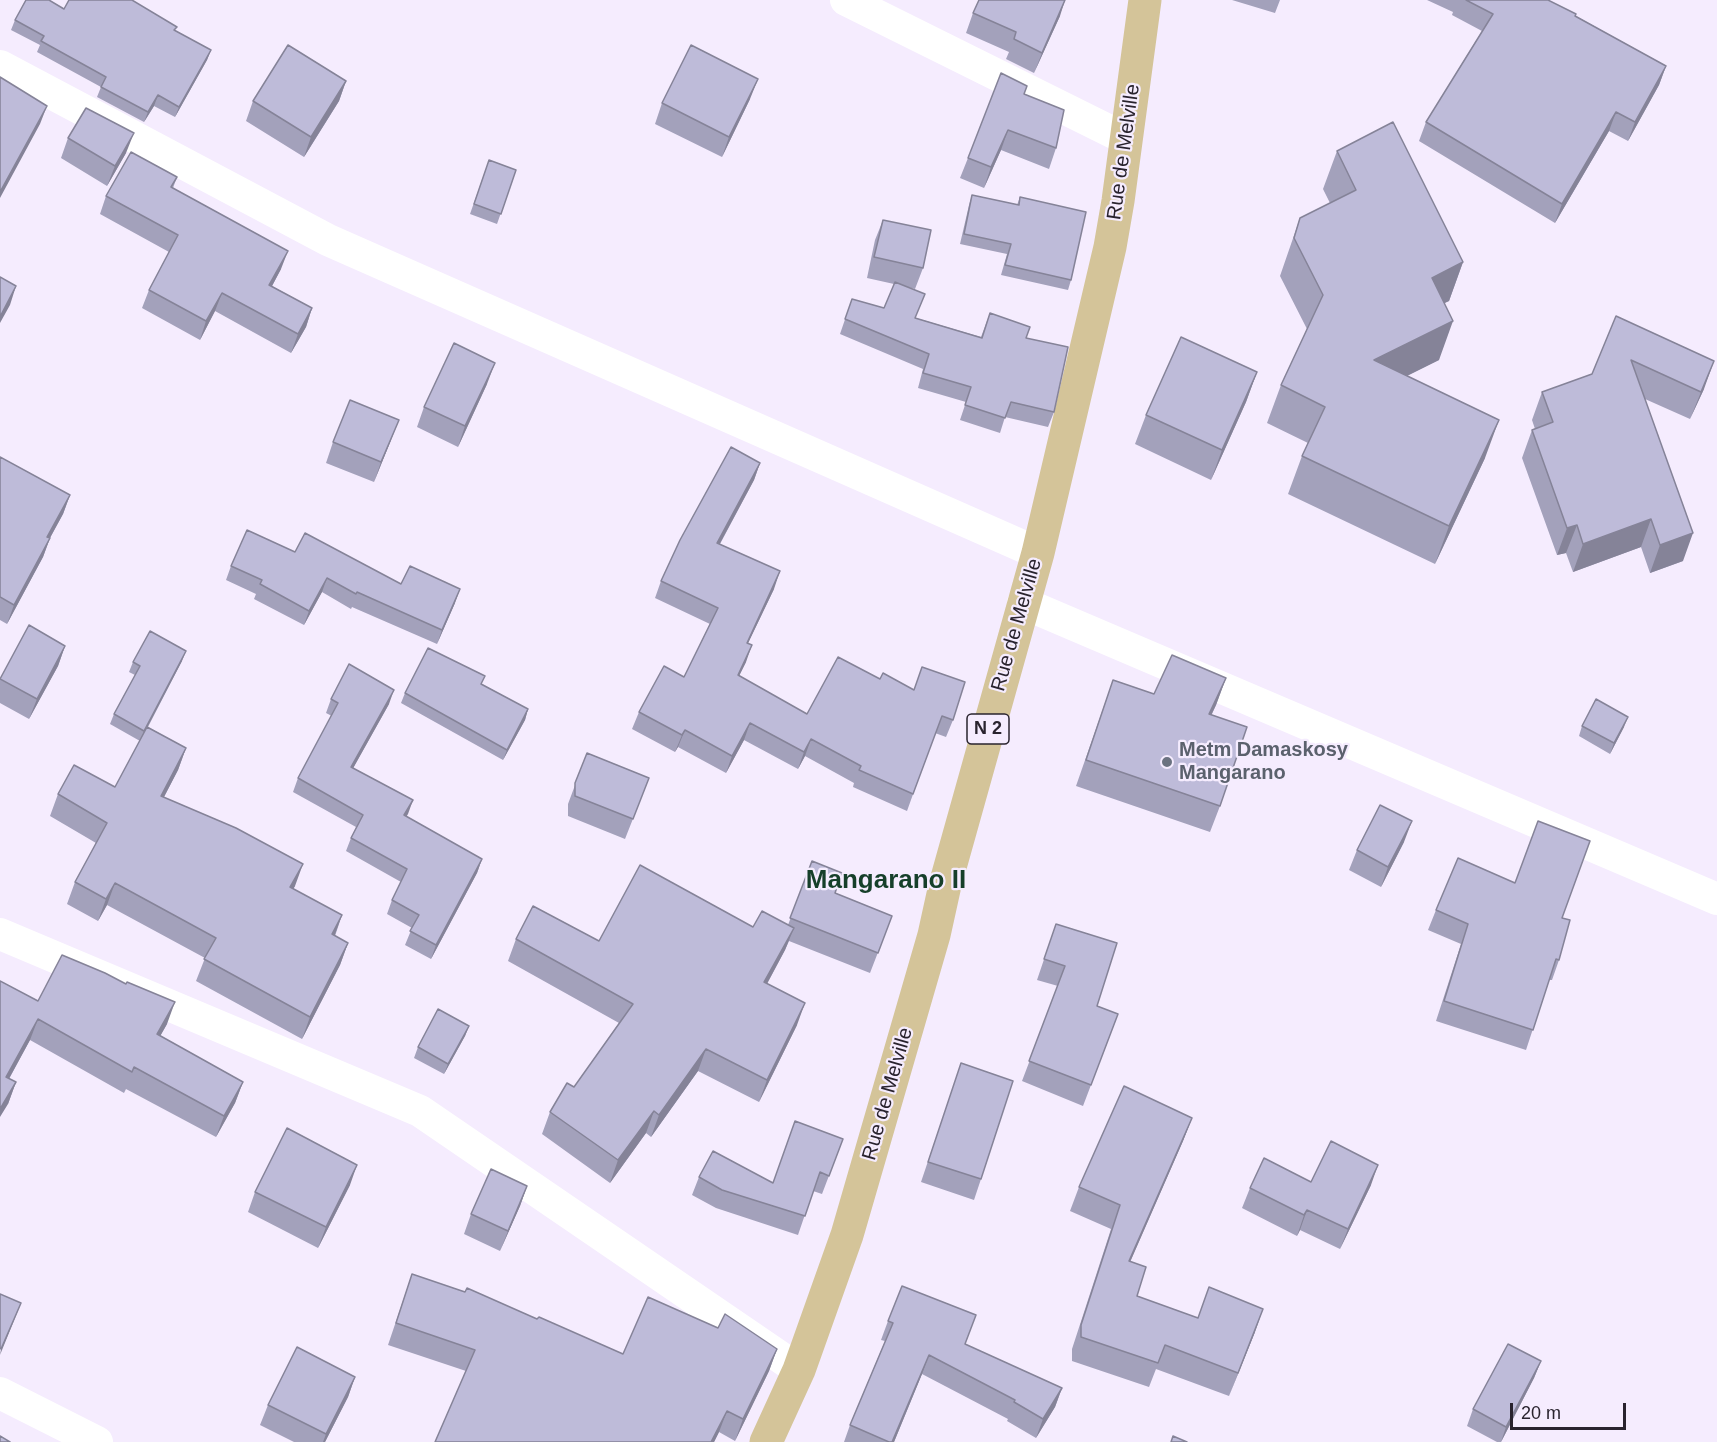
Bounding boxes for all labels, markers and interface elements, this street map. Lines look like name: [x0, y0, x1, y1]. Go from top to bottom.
street label: Rue de Melville: [1103, 83, 1145, 221]
street label: Rue de Melville: [987, 556, 1047, 694]
road number: N 2: [967, 714, 1009, 744]
place label: Metm Damaskosy Mangarano: [1179, 738, 1348, 785]
marker: Metm Damaskosy Mangarano: [1160, 755, 1174, 769]
district label: Mangarano II: [806, 865, 966, 897]
street label: Rue de Melville: [858, 1025, 918, 1163]
scale bar: [1513, 1391, 1628, 1429]
text: 20 m: [1521, 1403, 1561, 1423]

